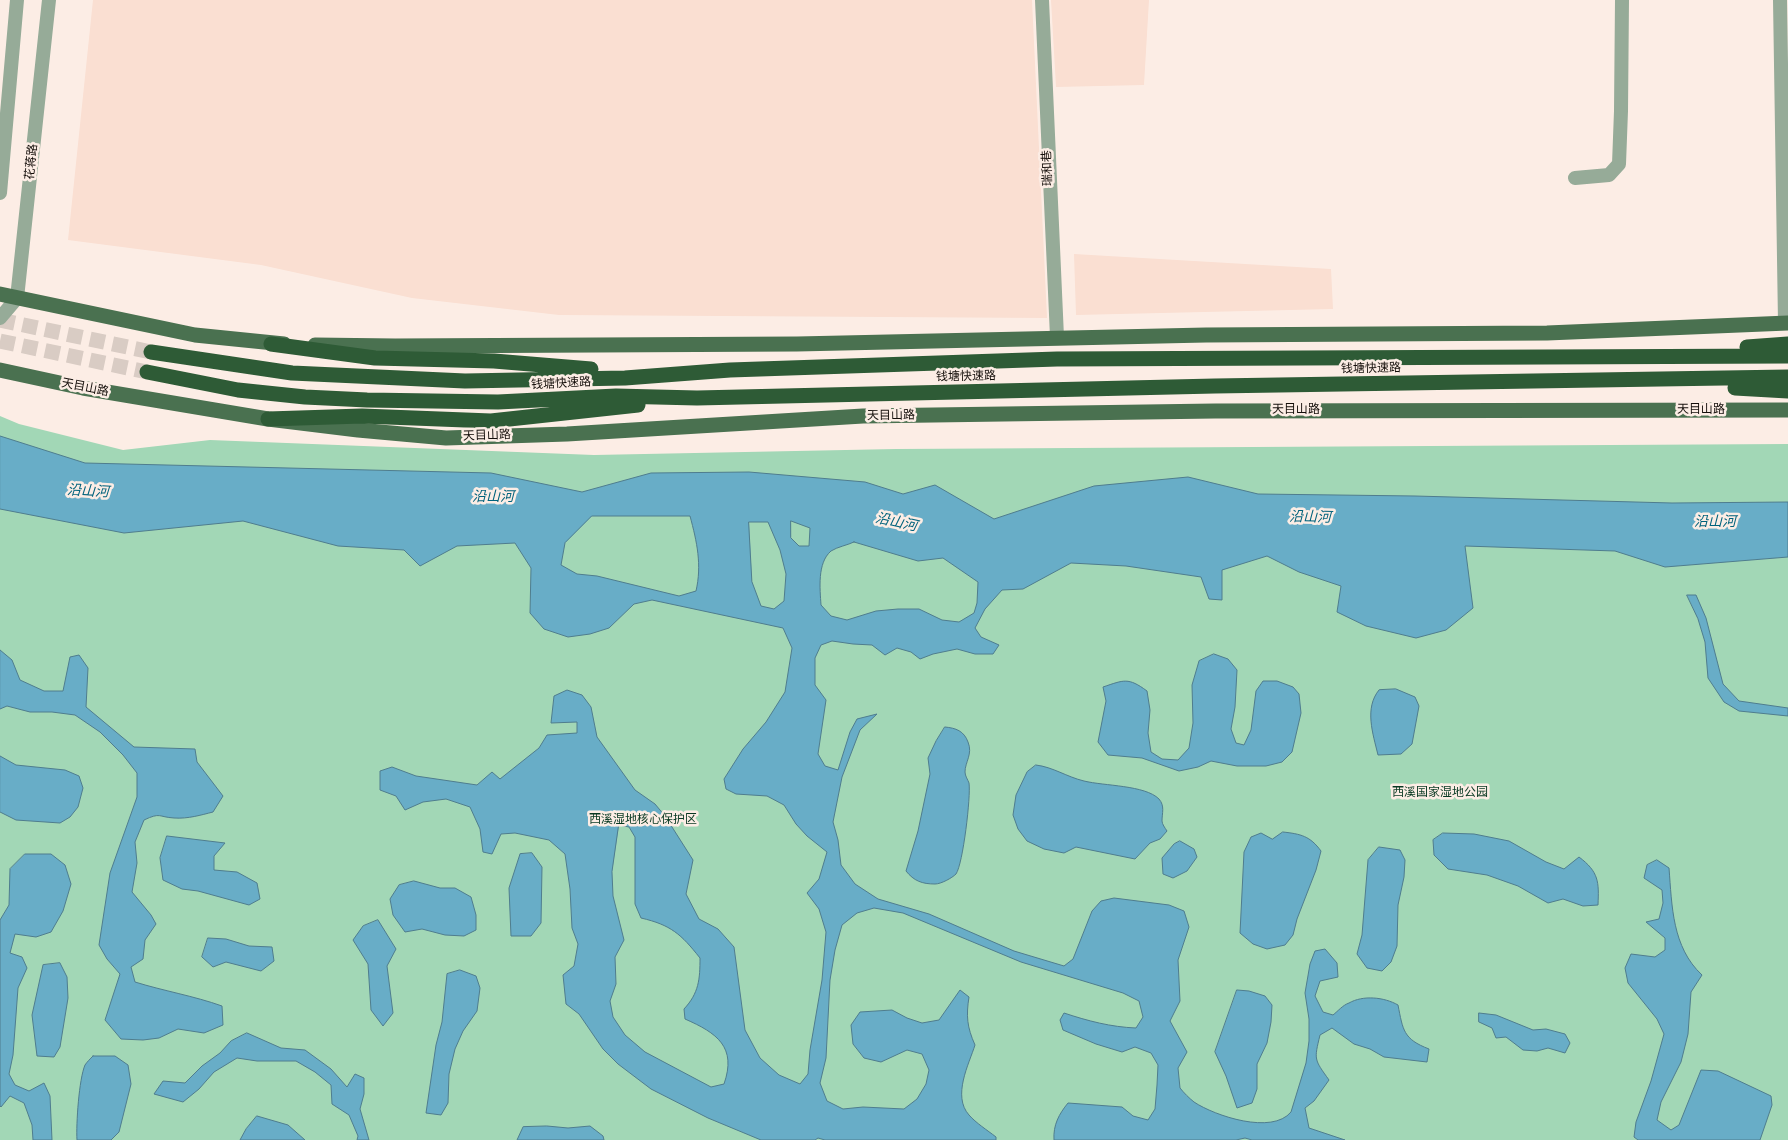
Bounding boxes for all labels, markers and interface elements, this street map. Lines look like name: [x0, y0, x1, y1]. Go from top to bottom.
street label: 花蒋路: [23, 143, 41, 181]
street label: 瑞和巷: [1040, 150, 1056, 186]
street label: 钱塘快速路: [1341, 361, 1401, 377]
street label: 钱塘快速路: [936, 369, 996, 385]
street label: 钱塘快速路: [531, 375, 591, 393]
street label: 天目山路: [60, 376, 110, 400]
street label: 天目山路: [1272, 403, 1320, 417]
street label: 天目山路: [1677, 403, 1725, 417]
street label: 天目山路: [867, 408, 915, 424]
street label: 天目山路: [463, 428, 511, 444]
water label: 沿山河: [67, 483, 109, 501]
water label: 沿山河: [472, 490, 514, 506]
water label: 沿山河: [1289, 509, 1331, 527]
water label: 沿山河: [874, 510, 918, 536]
water label: 沿山河: [1694, 515, 1736, 531]
park label: 西溪国家湿地公园: [1392, 786, 1488, 800]
park label: 西溪湿地核心保护区: [589, 813, 697, 827]

